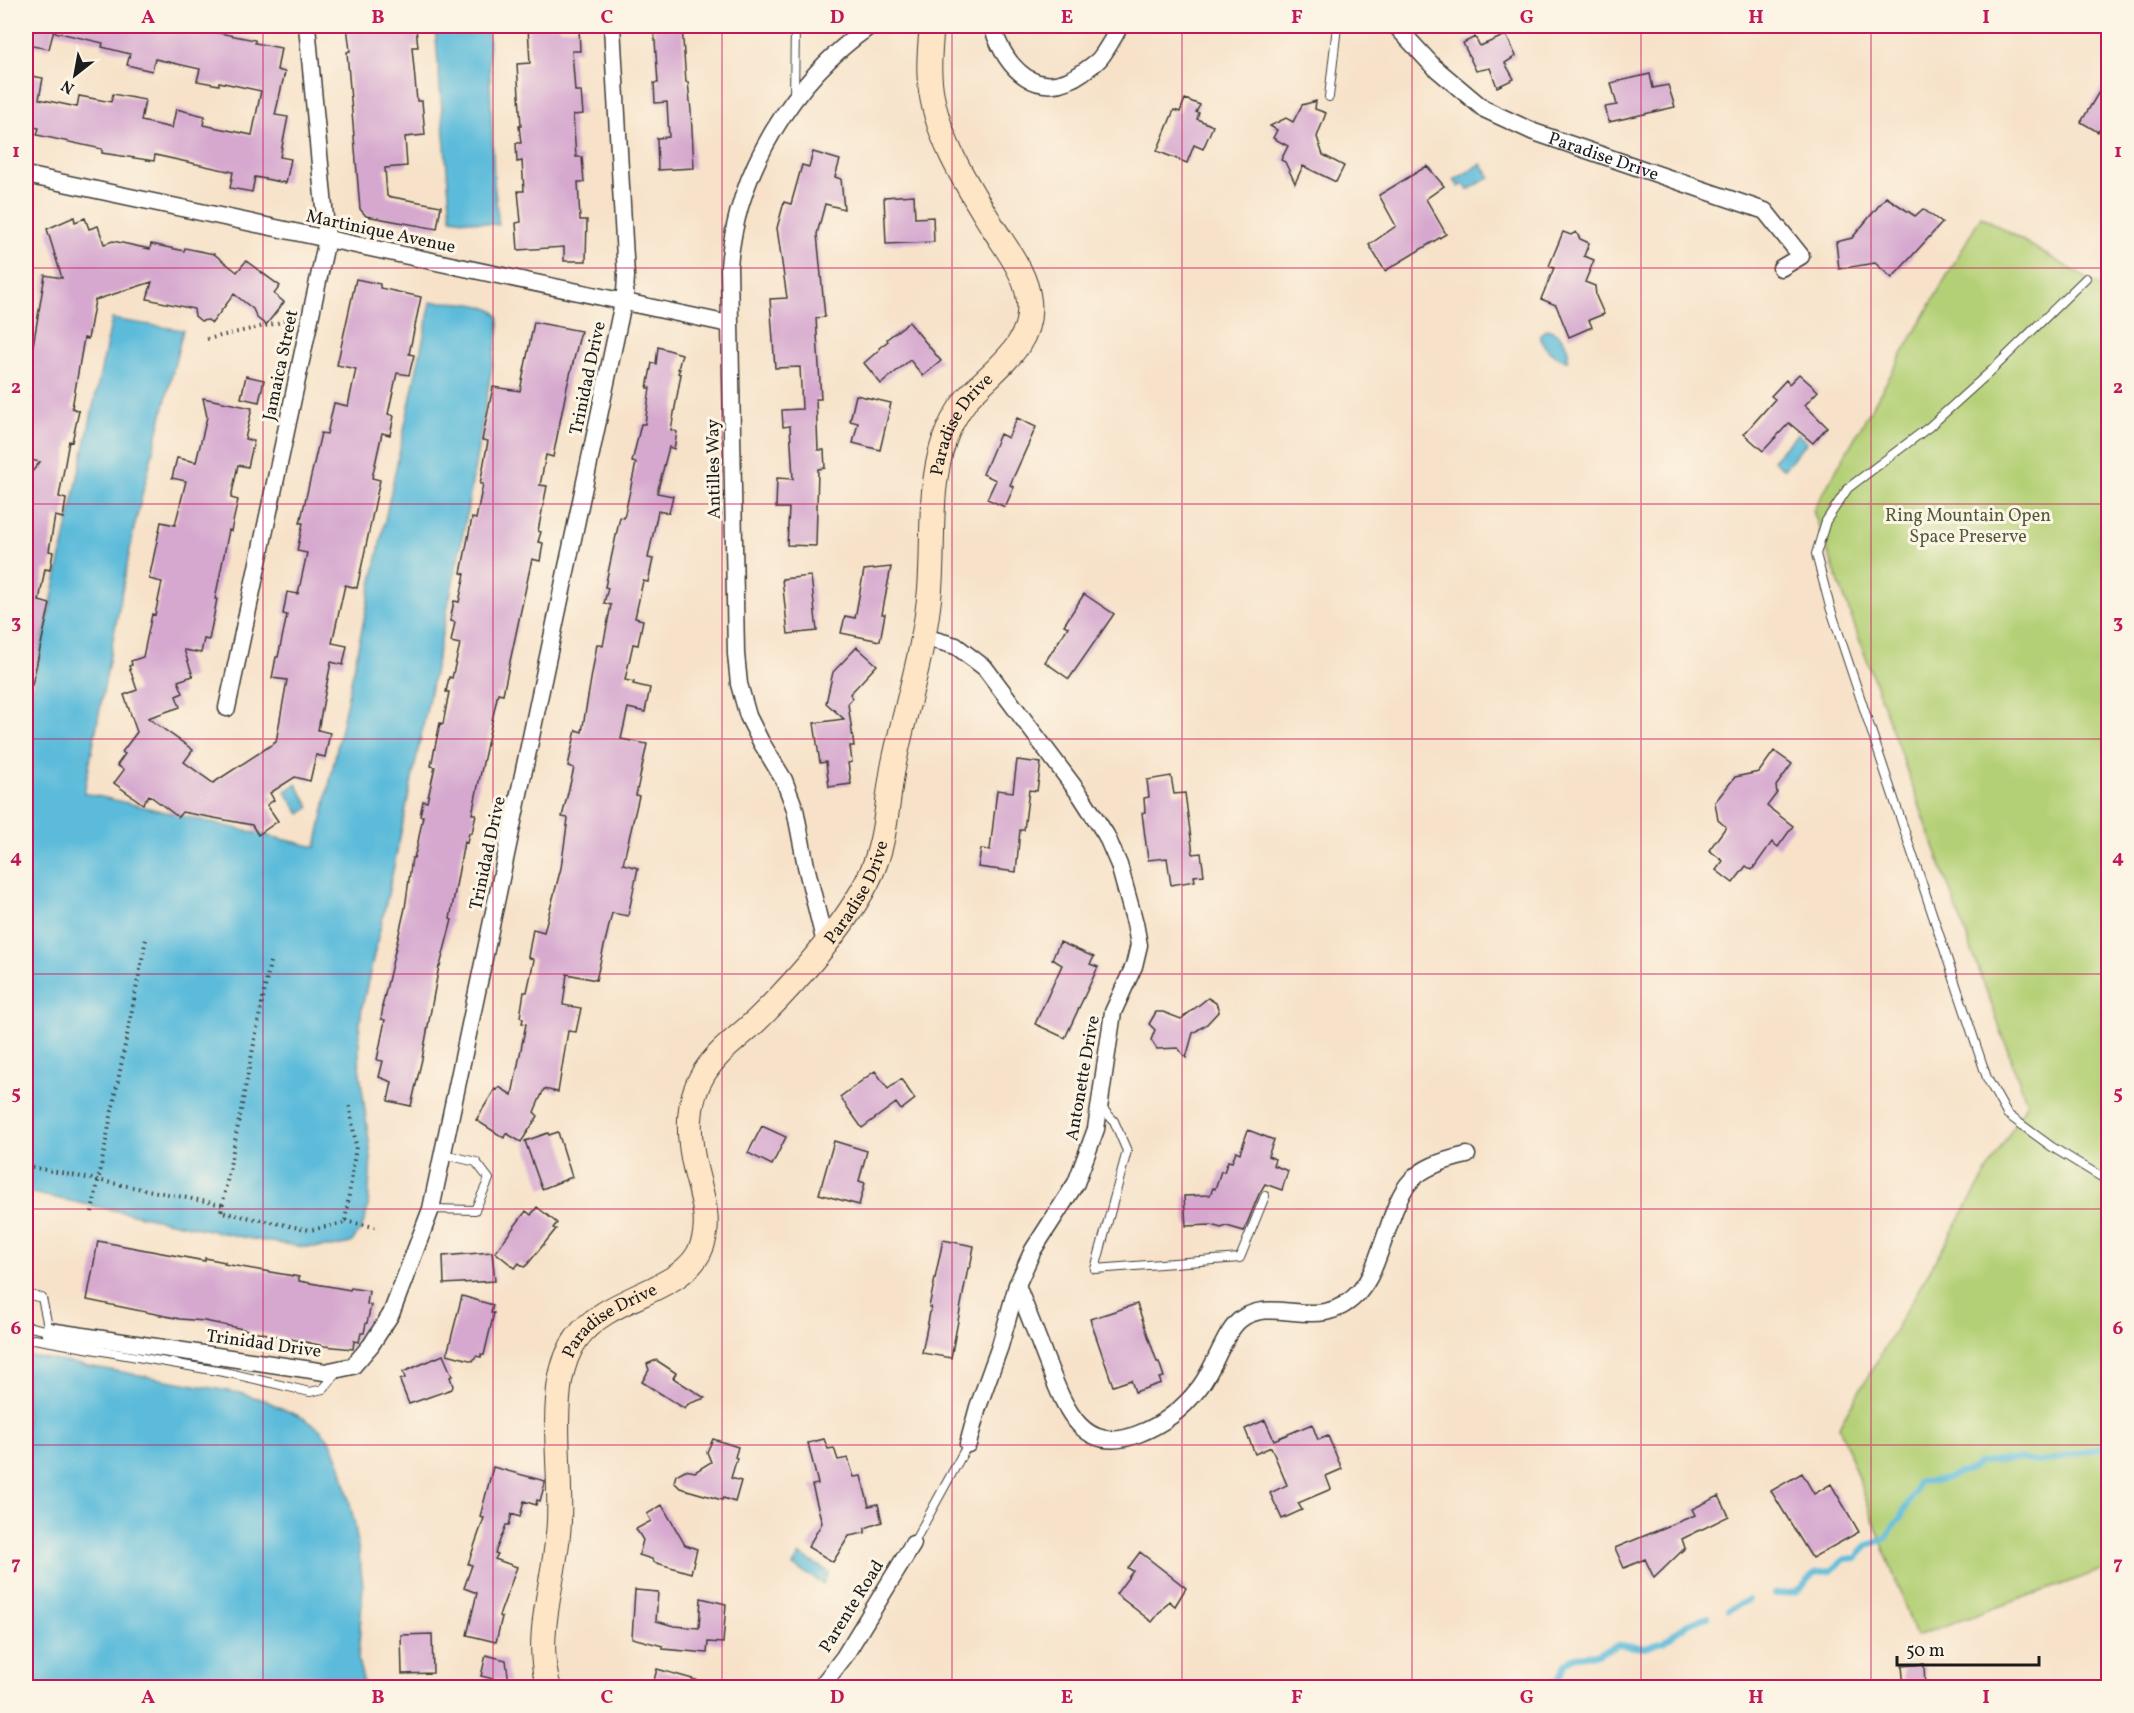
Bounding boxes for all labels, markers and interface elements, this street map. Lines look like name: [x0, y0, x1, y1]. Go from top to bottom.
text: A: [141, 4, 155, 32]
text: B: [371, 4, 385, 32]
text: C: [601, 4, 614, 32]
text: D: [830, 4, 844, 32]
text: E: [1061, 4, 1073, 32]
text: F: [1291, 4, 1303, 32]
text: G: [1520, 4, 1534, 32]
text: H: [1748, 4, 1764, 32]
text: I: [1982, 4, 1990, 32]
north arrow: [45, 45, 105, 105]
text: N: [57, 74, 79, 99]
street label: Paradise Drive: [1545, 127, 1662, 188]
text: 1: [12, 138, 20, 166]
text: 1: [2114, 138, 2122, 166]
street label: Martinique Avenue: [304, 204, 458, 261]
street label: Jamaica Street: [257, 307, 305, 423]
street label: Trinidad Drive: [564, 319, 613, 438]
street label: Paradise Drive: [925, 368, 999, 478]
text: 2: [11, 374, 21, 402]
text: 2: [2113, 374, 2123, 402]
street label: Antilles Way: [701, 418, 728, 519]
park label: Ring Mountain Open Space Preserve: [1885, 504, 2051, 550]
text: 3: [11, 609, 21, 637]
text: 3: [2113, 609, 2123, 637]
street label: Trinidad Drive: [464, 794, 513, 913]
street label: Paradise Drive: [819, 838, 895, 950]
text: 4: [10, 844, 22, 872]
text: 4: [2112, 844, 2124, 872]
street label: Antonette Drive: [1060, 1014, 1107, 1143]
text: 5: [11, 1080, 21, 1108]
text: 5: [2113, 1080, 2123, 1108]
street label: Paradise Drive: [557, 1278, 662, 1362]
text: 6: [11, 1315, 22, 1343]
text: 6: [2113, 1315, 2124, 1343]
street label: Trinidad Drive: [205, 1324, 323, 1365]
text: 7: [11, 1550, 21, 1578]
text: 7: [2113, 1550, 2123, 1578]
street label: Parente Road: [814, 1556, 891, 1658]
scale bar: [1897, 1629, 2040, 1667]
text: 50 m: [1906, 1639, 1945, 1664]
text: A: [141, 1684, 155, 1712]
text: B: [371, 1684, 385, 1712]
text: C: [601, 1684, 614, 1712]
text: D: [830, 1684, 844, 1712]
text: E: [1061, 1684, 1073, 1712]
text: F: [1291, 1684, 1303, 1712]
text: G: [1520, 1684, 1534, 1712]
text: H: [1748, 1684, 1764, 1712]
text: I: [1982, 1684, 1990, 1712]

